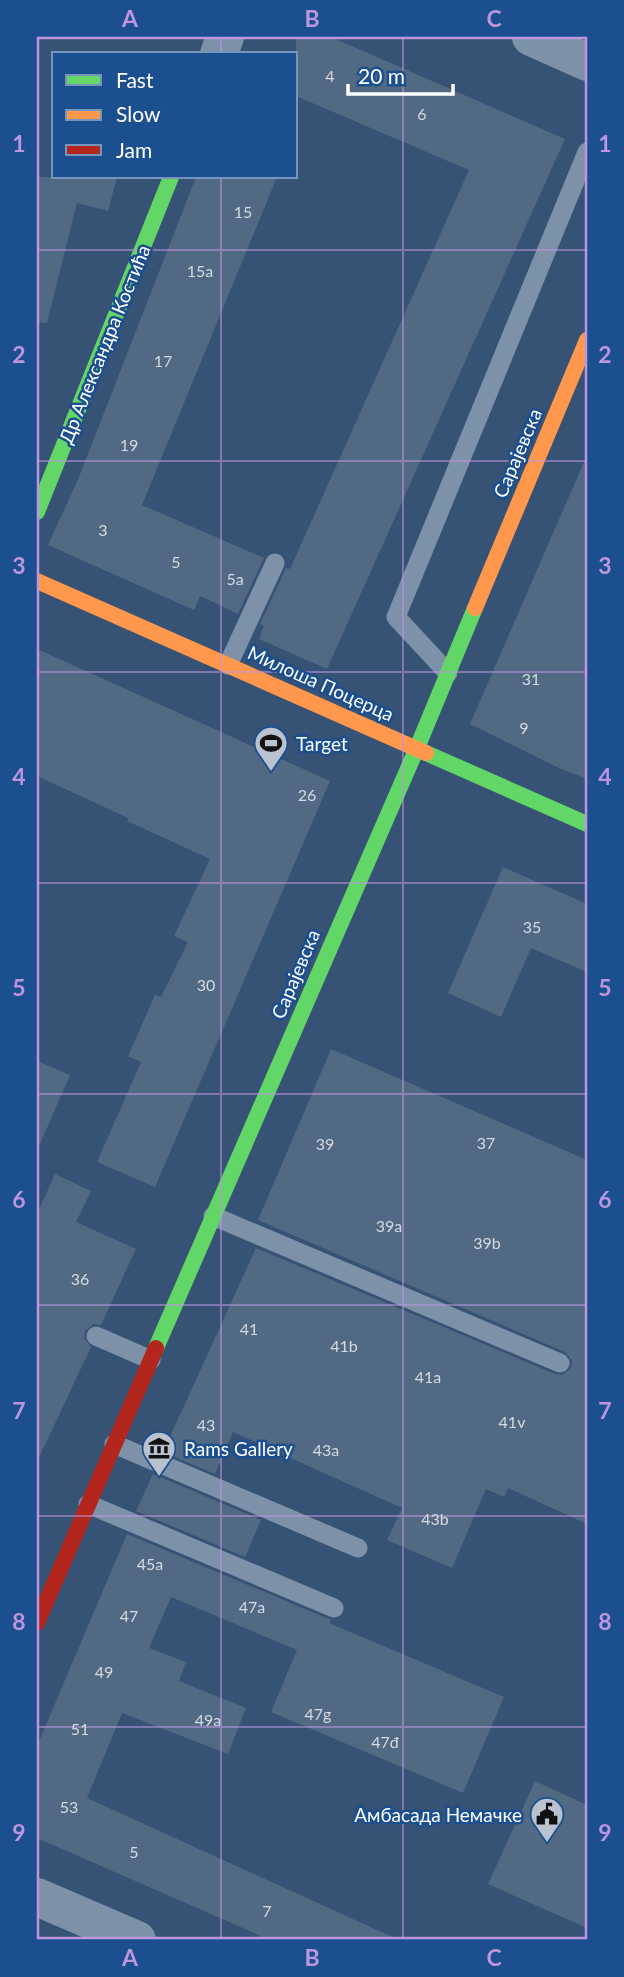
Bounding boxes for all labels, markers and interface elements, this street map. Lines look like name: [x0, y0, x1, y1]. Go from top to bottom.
text: A: [121, 4, 139, 32]
text: B: [304, 4, 320, 32]
text: C: [486, 4, 502, 32]
legend: [52, 52, 298, 178]
scale bar: [348, 52, 452, 96]
text: 20 m: [358, 63, 405, 88]
house number: 4: [325, 66, 335, 85]
text: Fast: [116, 67, 154, 92]
text: Slow: [116, 101, 161, 126]
house number: 6: [417, 104, 427, 123]
text: 1: [12, 129, 26, 157]
text: 1: [598, 129, 612, 157]
text: Jam: [116, 137, 152, 162]
house number: 15: [234, 202, 252, 221]
street label: Др Александра Костића: [54, 241, 154, 447]
house number: 15a: [187, 261, 213, 280]
text: 2: [12, 340, 26, 368]
text: 2: [598, 340, 612, 368]
house number: 17: [154, 351, 172, 370]
street label: Сарајевска: [488, 405, 546, 501]
house number: 19: [120, 435, 138, 454]
house number: 3: [98, 520, 108, 539]
text: 3: [12, 551, 26, 579]
text: 3: [598, 551, 612, 579]
house number: 5: [171, 552, 181, 571]
house number: 5a: [226, 569, 244, 588]
street label: Милоша Поцерца: [244, 640, 398, 726]
house number: 31: [522, 669, 540, 688]
house number: 9: [519, 718, 529, 737]
sports icon: Target: [252, 724, 290, 773]
place label: Target: [296, 732, 348, 755]
text: 4: [12, 762, 26, 790]
text: 4: [598, 762, 612, 790]
house number: 26: [298, 785, 316, 804]
house number: 35: [523, 917, 541, 936]
street label: Сарајевска: [266, 926, 324, 1022]
text: 5: [12, 973, 26, 1001]
text: 5: [598, 973, 612, 1001]
house number: 30: [197, 975, 215, 994]
house number: 37: [477, 1133, 495, 1152]
house number: 39: [316, 1134, 334, 1153]
text: 6: [12, 1185, 26, 1213]
text: 6: [598, 1185, 612, 1213]
house number: 39a: [376, 1216, 402, 1235]
house number: 39b: [473, 1233, 501, 1252]
house number: 36: [71, 1269, 89, 1288]
house number: 41: [240, 1319, 258, 1338]
house number: 41b: [330, 1336, 358, 1355]
house number: 41a: [415, 1367, 441, 1386]
text: 7: [12, 1396, 26, 1424]
text: 7: [598, 1396, 612, 1424]
house number: 41v: [499, 1412, 526, 1431]
house number: 43: [197, 1415, 215, 1434]
museum icon: Rams Gallery: [140, 1429, 178, 1478]
place label: Rams Gallery: [184, 1437, 293, 1460]
house number: 43a: [313, 1440, 339, 1459]
house number: 43b: [421, 1509, 449, 1528]
house number: 45a: [137, 1554, 163, 1573]
house number: 47a: [239, 1597, 265, 1616]
house number: 47: [120, 1606, 138, 1625]
text: 8: [12, 1607, 26, 1635]
text: 8: [598, 1607, 612, 1635]
house number: 49: [95, 1662, 113, 1681]
house number: 47g: [305, 1704, 331, 1723]
house number: 49a: [195, 1710, 221, 1729]
house number: 51: [71, 1719, 89, 1738]
house number: 47đ: [371, 1732, 400, 1751]
public building icon: Амбасада Немачке: [528, 1795, 566, 1844]
house number: 53: [60, 1797, 78, 1816]
place label: Амбасада Немачке: [354, 1803, 522, 1826]
text: 9: [12, 1818, 26, 1846]
text: 9: [598, 1818, 612, 1846]
house number: 5: [129, 1842, 139, 1861]
house number: 7: [262, 1901, 272, 1920]
text: A: [121, 1943, 139, 1971]
text: B: [304, 1943, 320, 1971]
text: C: [486, 1943, 502, 1971]

